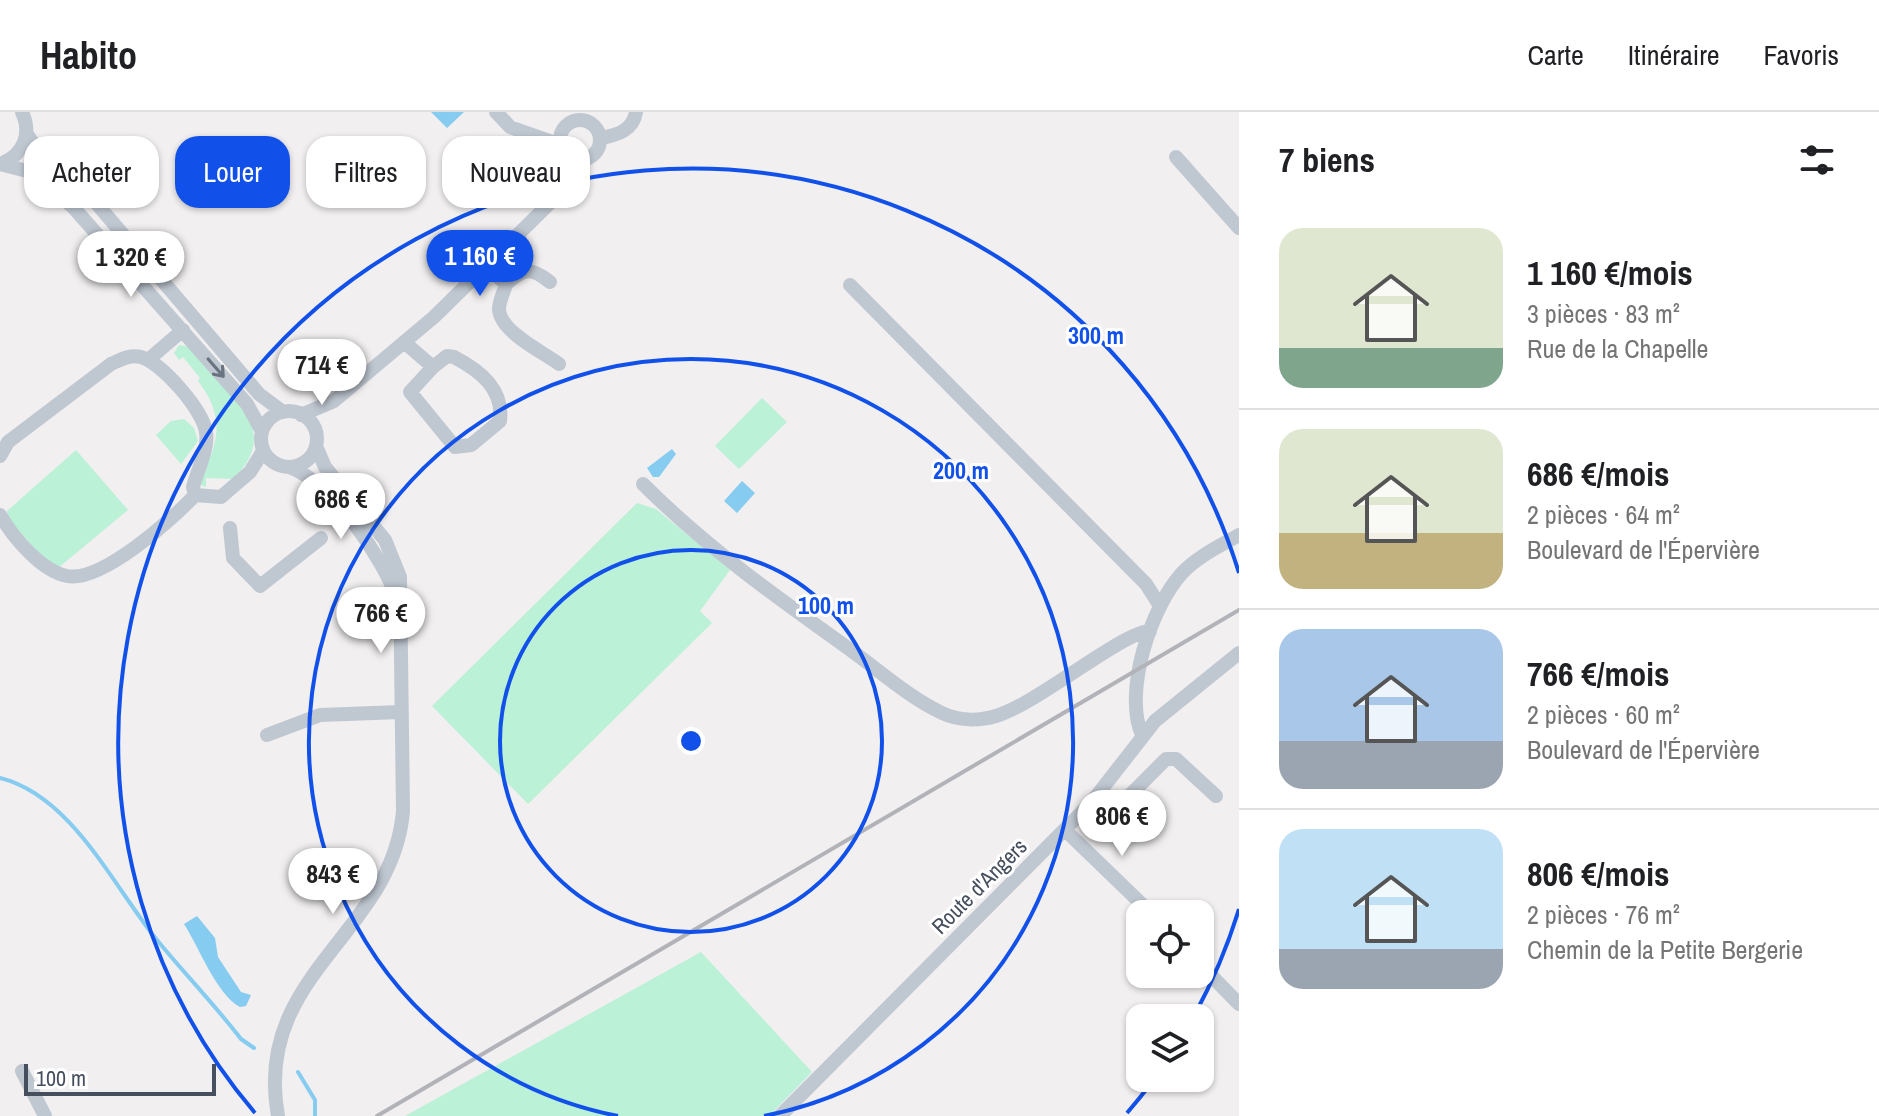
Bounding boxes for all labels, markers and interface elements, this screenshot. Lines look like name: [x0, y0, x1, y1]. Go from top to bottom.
text: Habito: [40, 30, 137, 81]
text: Carte: [1528, 36, 1584, 74]
text: Itinéraire: [1628, 36, 1720, 74]
text: Favoris: [1764, 36, 1839, 74]
chip: Acheter: [24, 136, 159, 208]
chip: Louer: [175, 136, 290, 208]
chip: Filtres: [306, 136, 426, 208]
chip: Nouveau: [442, 136, 590, 208]
text: 7 biens: [1279, 137, 1375, 183]
icon: filters: [1795, 138, 1839, 182]
pin: 1 160 €: [406, 230, 554, 298]
pin: 1 320 €: [57, 231, 205, 299]
text: 1 160 €: [444, 238, 516, 273]
text: 1 320 €: [95, 239, 167, 274]
text: 1 160 €/mois: [1527, 250, 1693, 296]
icon: home: [1343, 260, 1439, 356]
text: 3 pièces · 83 m²: [1527, 296, 1680, 331]
text: 300 m: [1068, 319, 1124, 351]
text: Rue de la Chapelle: [1527, 331, 1708, 366]
pin: 714 €: [266, 339, 378, 407]
text: 714 €: [295, 347, 349, 382]
one-way arrow: [207, 357, 225, 377]
text: 686 €/mois: [1527, 451, 1670, 497]
text: 200 m: [933, 454, 989, 486]
icon: home: [1343, 461, 1439, 557]
pin: 686 €: [285, 473, 397, 541]
text: 686 €: [314, 481, 368, 516]
text: 2 pièces · 64 m²: [1527, 497, 1680, 532]
text: Boulevard de l'Épervière: [1527, 532, 1760, 567]
pin: 766 €: [325, 587, 437, 655]
text: 100 m: [798, 589, 854, 621]
text: 766 €: [354, 595, 408, 630]
text: 766 €/mois: [1527, 651, 1670, 697]
icon: home: [1343, 661, 1439, 757]
text: 2 pièces · 60 m²: [1527, 697, 1680, 732]
centre of rings: [677, 727, 705, 755]
text: Boulevard de l'Épervière: [1527, 732, 1760, 767]
pin: 806 €: [1066, 790, 1178, 858]
text: 806 €: [1095, 798, 1149, 833]
street label: Route d'Angers: [925, 832, 1033, 940]
pin: 843 €: [277, 848, 389, 916]
text: 806 €/mois: [1527, 851, 1670, 897]
text: 843 €: [306, 856, 360, 891]
icon: home: [1343, 861, 1439, 957]
text: 2 pièces · 76 m²: [1527, 897, 1680, 932]
map controls: [1126, 900, 1214, 1092]
button: locate: [1126, 900, 1214, 988]
text: Chemin de la Petite Bergerie: [1527, 932, 1803, 967]
button: layers: [1126, 1004, 1214, 1092]
scale bar: [24, 1060, 216, 1096]
text: 100 m: [36, 1063, 86, 1093]

